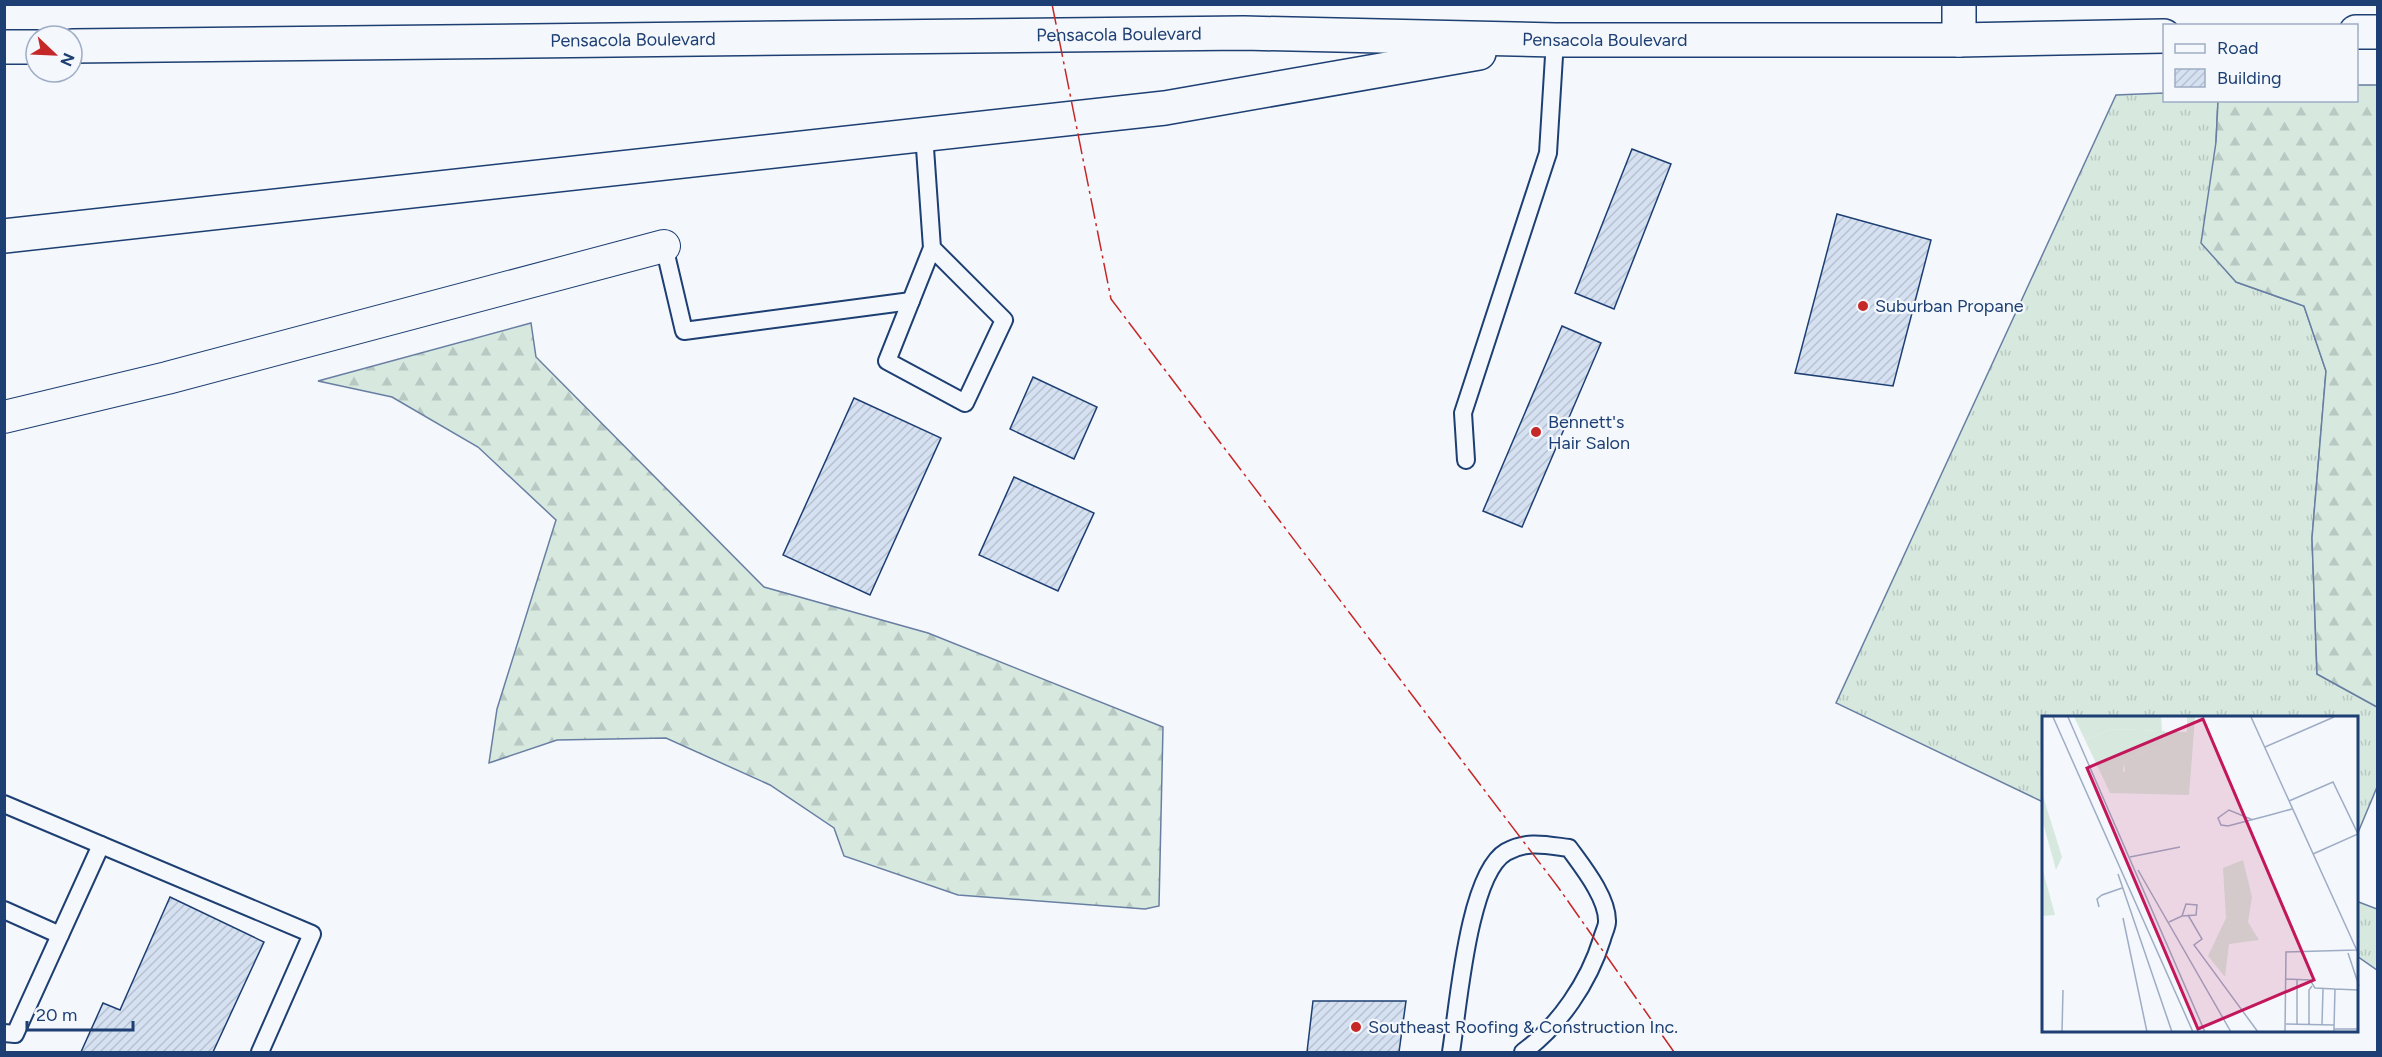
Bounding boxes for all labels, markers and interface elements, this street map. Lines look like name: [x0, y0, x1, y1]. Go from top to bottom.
street label: Pensacola Boulevard: [1036, 22, 1202, 46]
north arrow: [24, 24, 84, 84]
legend: [2163, 24, 2358, 102]
street label: Pensacola Boulevard: [550, 28, 716, 52]
street label: Pensacola Boulevard: [1522, 28, 1688, 51]
text: Road: [2217, 37, 2258, 59]
text: N: [56, 50, 79, 69]
text: Building: [2217, 67, 2282, 89]
place label: Suburban Propane: [1875, 295, 2024, 317]
marker: Suburban Propane: [1856, 299, 1870, 313]
place label: Bennett's Hair Salon: [1548, 411, 1630, 454]
marker: Bennett's Hair Salon: [1529, 425, 1543, 439]
inset map: [2042, 716, 2358, 1033]
scale bar: [27, 994, 134, 1032]
text: 20 m: [36, 1004, 77, 1026]
place label: Southeast Roofing & Construction Inc.: [1368, 1016, 1678, 1038]
marker: Southeast Roofing & Construction Inc.: [1349, 1020, 1363, 1034]

